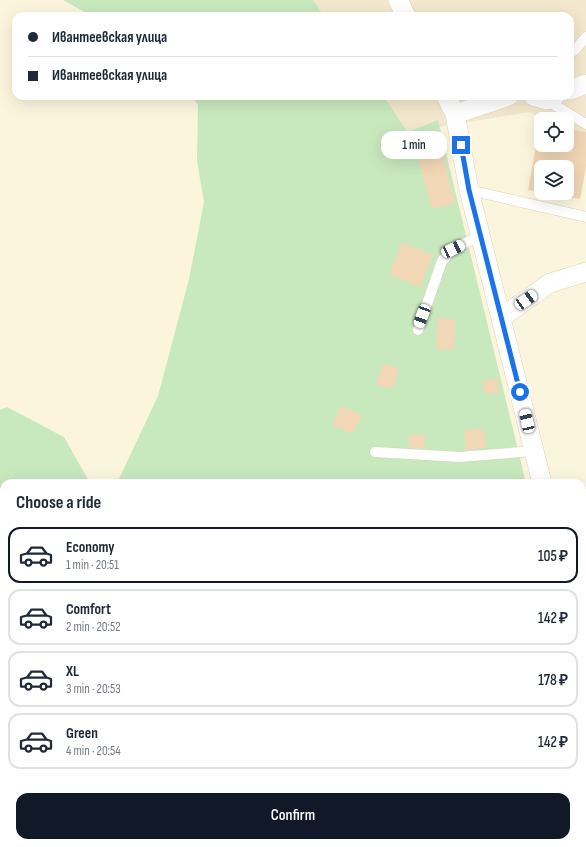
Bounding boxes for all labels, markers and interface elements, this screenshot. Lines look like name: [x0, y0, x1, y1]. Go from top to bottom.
text: Ивантеевская улица: [52, 28, 167, 47]
text: Ивантеевская улица: [52, 66, 167, 85]
map controls: [534, 112, 574, 200]
button: locate: [534, 112, 574, 152]
callout: 1 min: [381, 131, 447, 159]
route end: [452, 136, 470, 154]
text: 1 min: [402, 137, 426, 153]
button: layers: [534, 160, 574, 200]
car: [440, 238, 466, 260]
car: [513, 288, 539, 312]
car: [412, 303, 432, 329]
route start: [511, 383, 529, 401]
car: [518, 408, 536, 434]
text: Choose a ride: [16, 492, 101, 513]
icon: car: [18, 537, 54, 573]
text: Economy: [66, 538, 115, 557]
text: 105 ₽: [538, 547, 568, 566]
text: 1 min · 20:51: [66, 557, 119, 573]
icon: car: [18, 599, 54, 635]
text: Comfort: [66, 600, 111, 619]
text: 142 ₽: [538, 609, 568, 628]
text: 2 min · 20:52: [66, 619, 121, 635]
icon: car: [18, 661, 54, 697]
text: XL: [66, 662, 79, 681]
text: 178 ₽: [538, 671, 568, 690]
text: 3 min · 20:53: [66, 681, 121, 697]
icon: car: [18, 723, 54, 759]
text: Green: [66, 724, 98, 743]
text: 142 ₽: [538, 733, 568, 752]
text: 4 min · 20:54: [66, 743, 121, 759]
button: Confirm: [16, 793, 570, 839]

